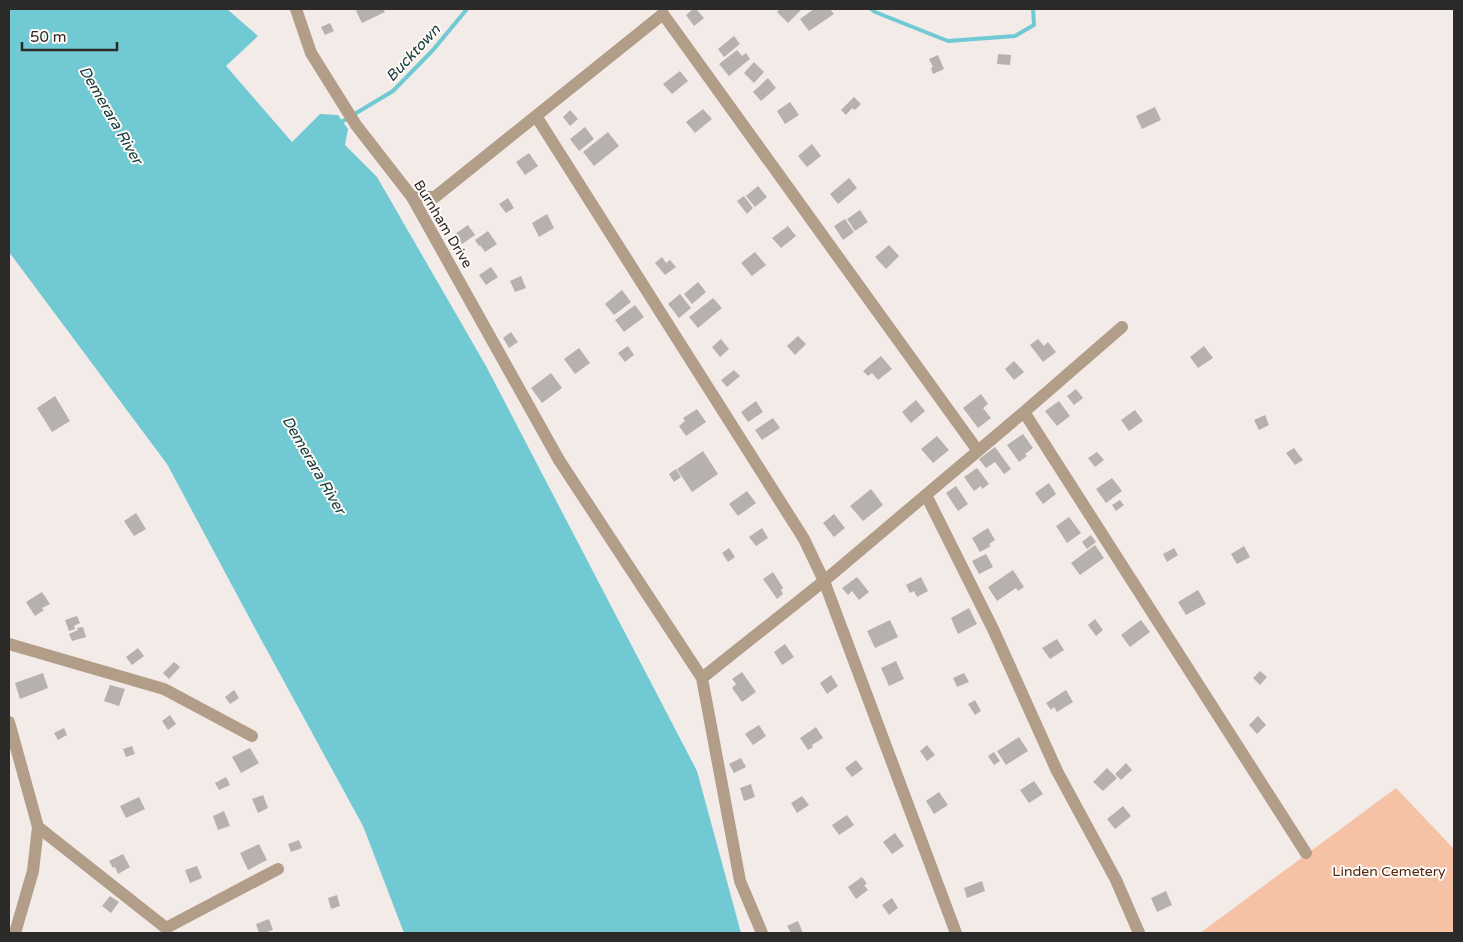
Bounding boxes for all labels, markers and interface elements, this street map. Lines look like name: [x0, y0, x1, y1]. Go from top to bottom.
scale bar: [22, 20, 118, 52]
water label: Bucktown: [382, 20, 444, 85]
text: 50 m: [30, 28, 67, 46]
water label: Demerara River: [76, 63, 148, 169]
street label: Burnham Drive: [410, 177, 476, 271]
water label: Demerara River: [279, 413, 351, 519]
park label: Linden Cemetery: [1332, 863, 1446, 880]

